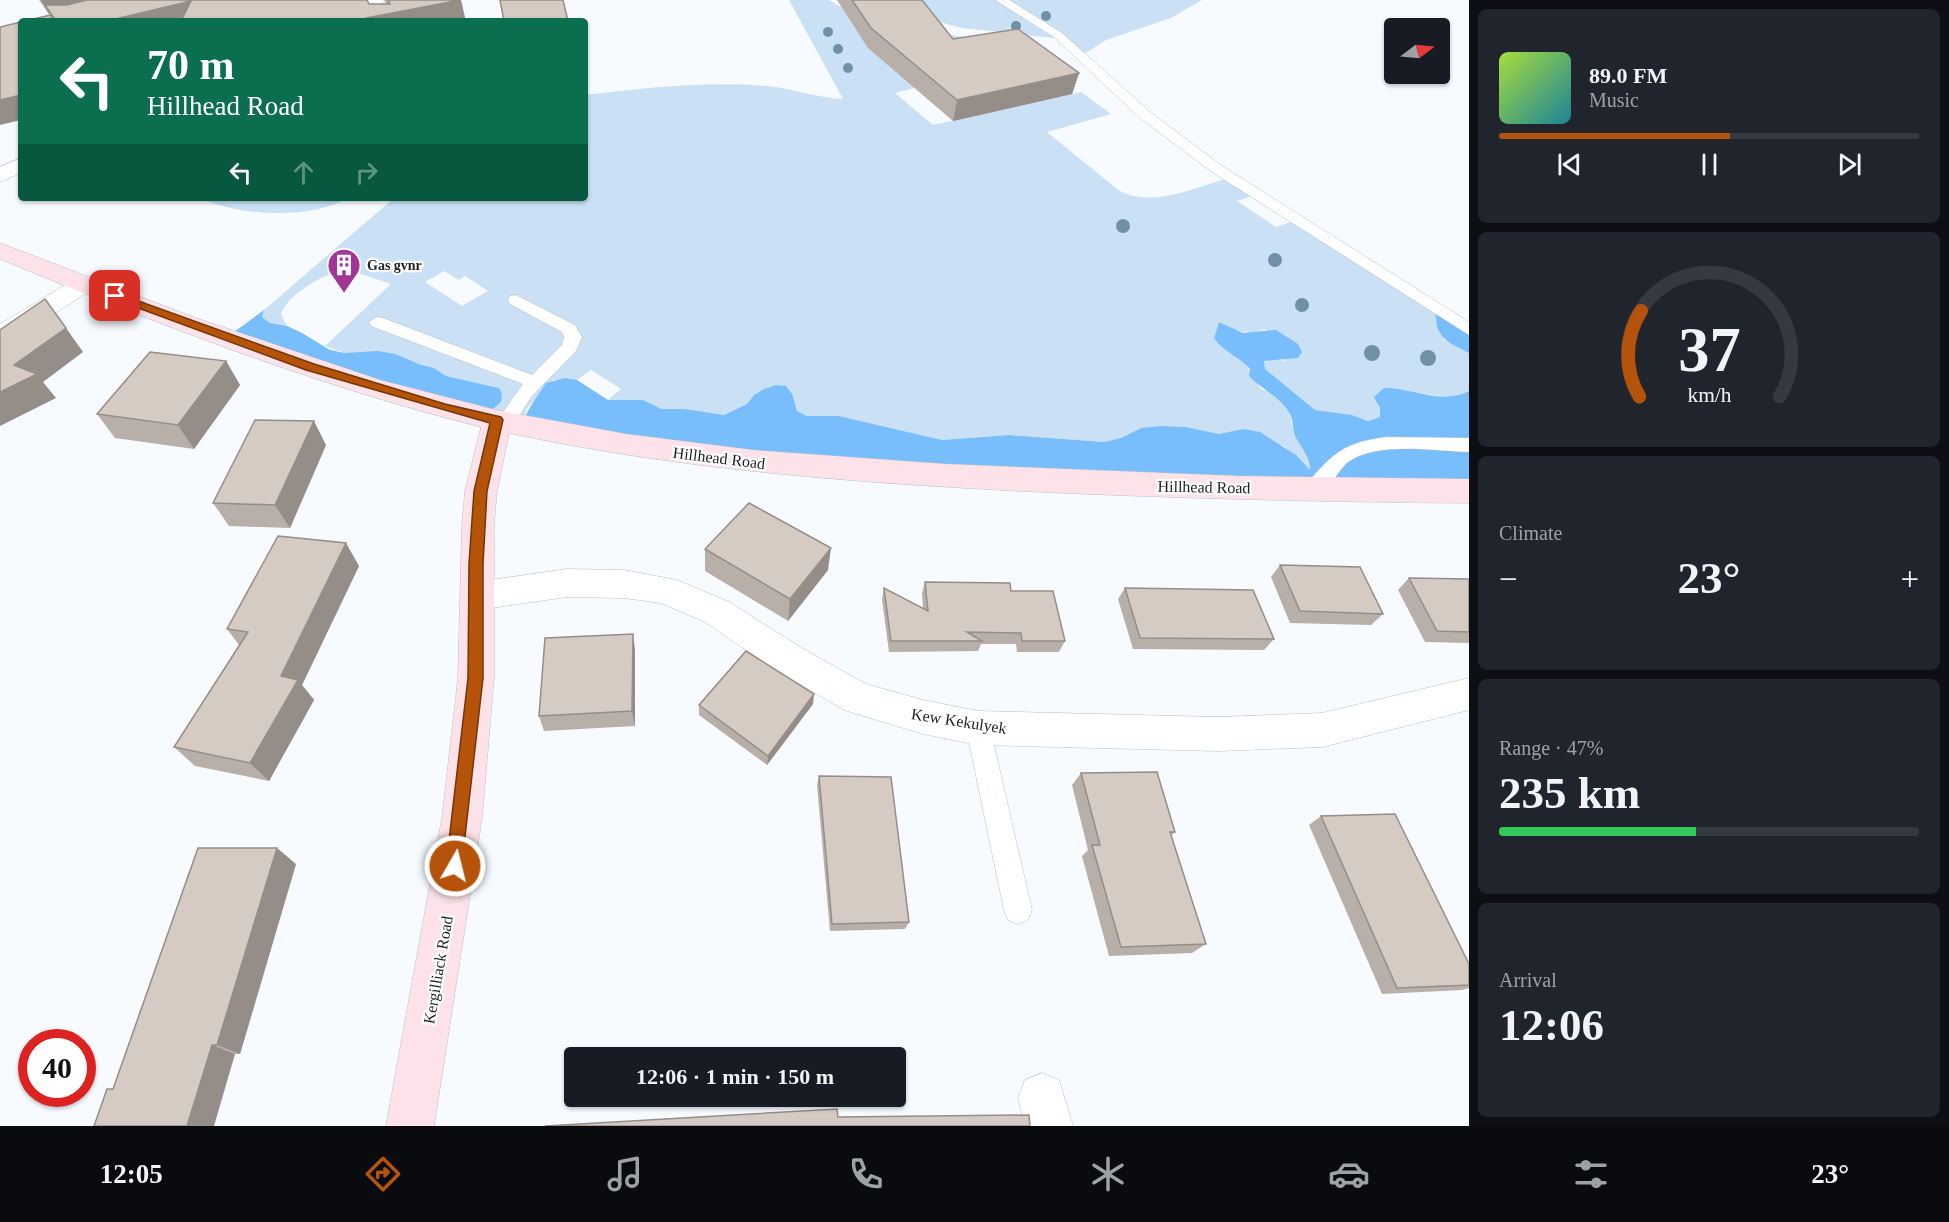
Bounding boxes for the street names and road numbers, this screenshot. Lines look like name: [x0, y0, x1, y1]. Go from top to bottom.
street label: Hillhead Road: [672, 444, 766, 472]
street label: Hillhead Road: [1157, 478, 1251, 496]
street label: Kew Kekulyek: [910, 705, 1008, 738]
street label: Kergilliack Road: [420, 915, 457, 1026]

